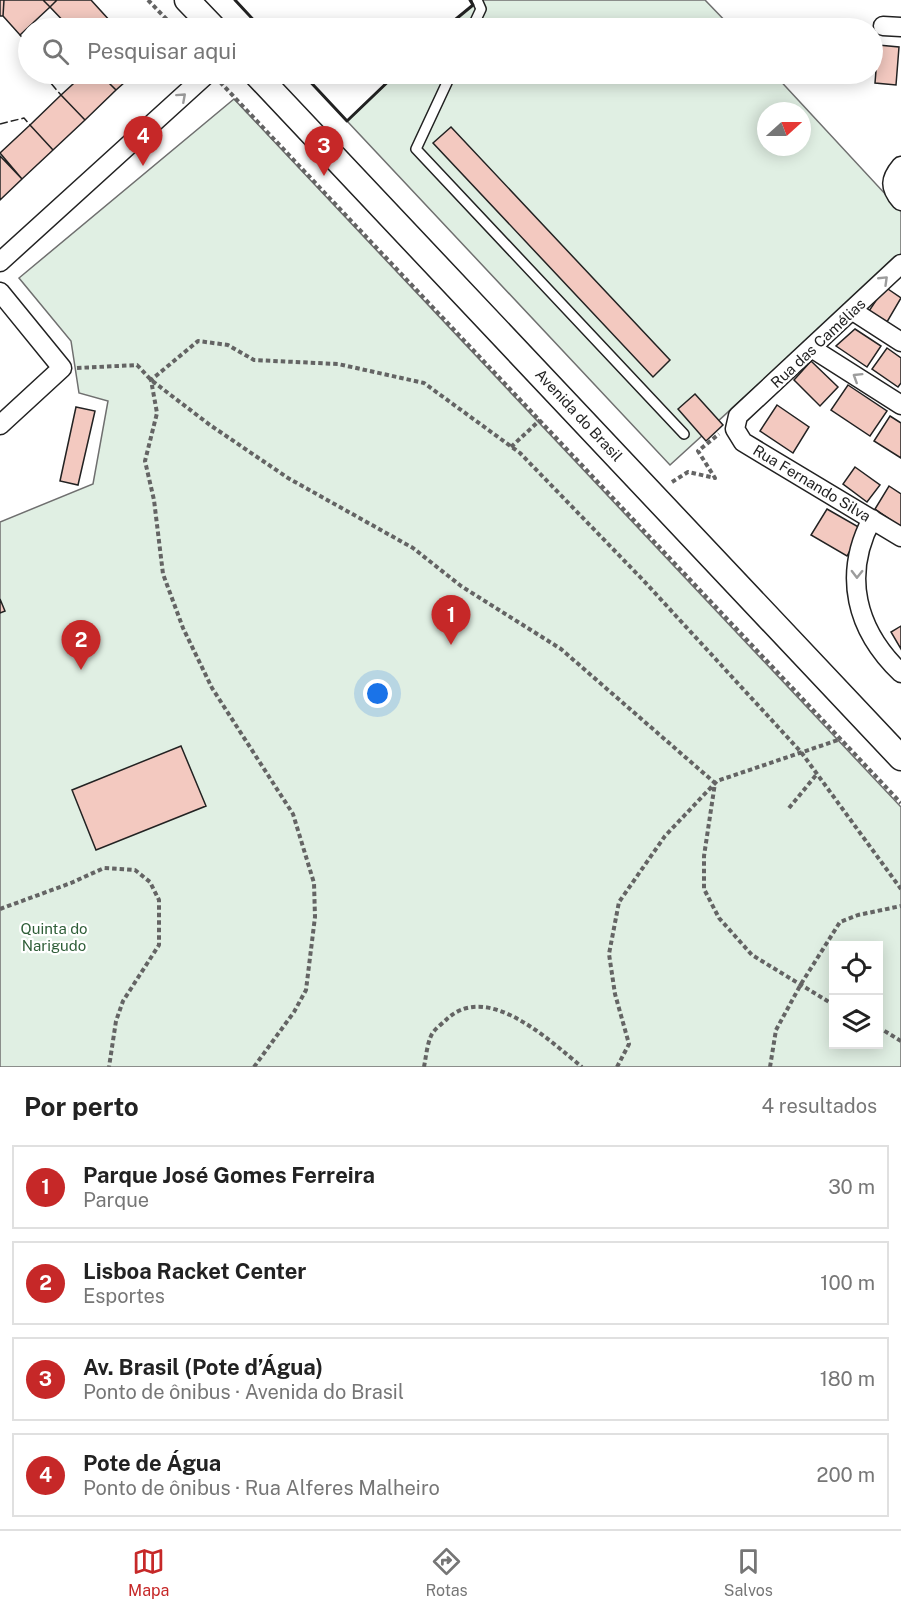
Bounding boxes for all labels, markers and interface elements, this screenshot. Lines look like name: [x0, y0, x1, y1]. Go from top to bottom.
search box: [18, 18, 883, 84]
icon: search: [39, 35, 72, 68]
text: Pesquisar aqui: [87, 38, 237, 64]
one-way arrow: [175, 93, 186, 104]
north arrow: [757, 102, 811, 156]
pin: 4: [124, 116, 162, 166]
pin: 3: [304, 126, 344, 176]
one-way arrow: [877, 277, 888, 288]
street label: Rua das Camélias: [767, 295, 869, 391]
street label: Avenida do Brasil: [532, 365, 626, 465]
one-way arrow: [853, 373, 864, 384]
street label: Rua Fernando Silva: [750, 441, 874, 525]
one-way arrow: [851, 570, 863, 579]
pin: 1: [432, 596, 470, 645]
pin: 2: [62, 620, 100, 670]
your location: [363, 679, 392, 708]
park label: Quinta do Narigudo: [20, 920, 88, 954]
map controls: [829, 941, 883, 1049]
button: locate: [829, 941, 883, 995]
button: layers: [829, 995, 883, 1049]
text: Por perto: [24, 1091, 139, 1122]
text: 4 resultados: [761, 1094, 877, 1118]
text: Parque José Gomes Ferreira: [83, 1162, 375, 1188]
text: 1: [41, 1175, 50, 1199]
text: 30 m: [828, 1175, 875, 1199]
text: Parque: [83, 1188, 149, 1212]
text: Lisboa Racket Center: [83, 1258, 306, 1284]
text: 2: [39, 1271, 52, 1295]
text: 100 m: [820, 1271, 875, 1295]
text: Esportes: [83, 1284, 165, 1308]
text: Av. Brasil (Pote d’Água): [83, 1354, 323, 1380]
text: 3: [39, 1367, 52, 1391]
text: 180 m: [820, 1367, 875, 1391]
text: Ponto de ônibus · Avenida do Brasil: [83, 1380, 404, 1404]
text: Pote de Água: [83, 1450, 221, 1476]
text: 4: [39, 1463, 52, 1487]
text: 200 m: [817, 1463, 875, 1487]
text: Ponto de ônibus · Rua Alferes Malheiro: [83, 1476, 440, 1500]
tab: Mapa: [128, 1545, 169, 1600]
tab: Rotas: [425, 1545, 468, 1600]
tab: Salvos: [724, 1545, 773, 1600]

